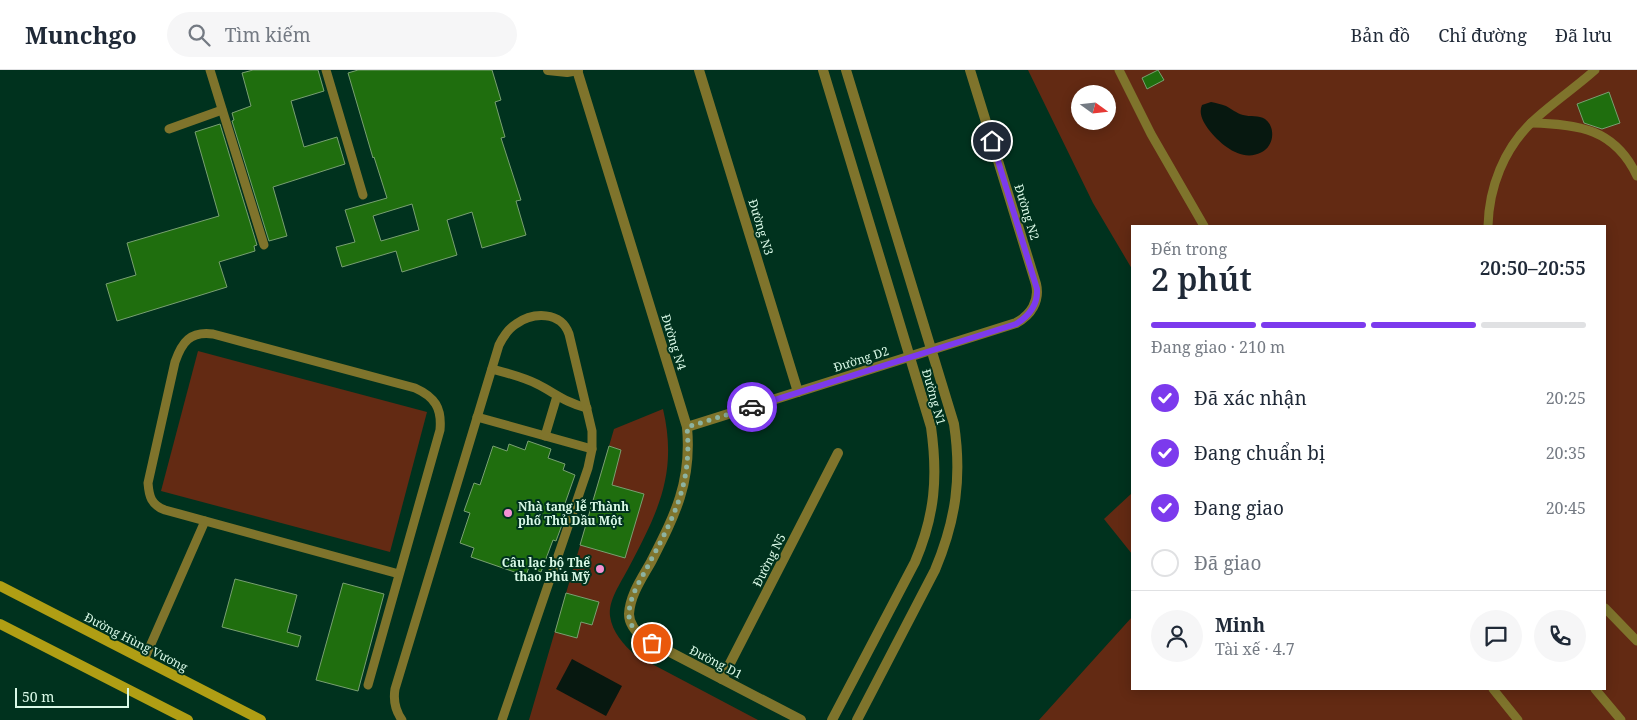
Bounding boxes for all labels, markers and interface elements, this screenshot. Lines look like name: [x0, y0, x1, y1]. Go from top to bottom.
search box: [167, 12, 517, 57]
text: Munchgo: [25, 18, 137, 51]
icon: search: [185, 21, 213, 49]
text: Tìm kiếm: [225, 22, 311, 48]
text: Bản đồ: [1351, 23, 1410, 47]
text: Chỉ đường: [1438, 23, 1527, 47]
text: Đã lưu: [1555, 23, 1612, 47]
north arrow: [1071, 85, 1116, 130]
map controls: [1071, 85, 1116, 130]
pin: [971, 120, 1013, 162]
icon: home: [978, 127, 1006, 155]
street label: Đường N2: [1010, 182, 1044, 242]
street label: Đường N3: [744, 197, 778, 257]
text: Đến trong: [1151, 238, 1227, 260]
text: 20:50–20:55: [1480, 255, 1586, 281]
text: 2 phút: [1151, 257, 1252, 300]
street label: Đường N4: [657, 312, 691, 372]
text: Đang giao · 210 m: [1151, 336, 1285, 358]
street label: Đường D2: [831, 342, 891, 376]
street label: Đường N1: [918, 367, 950, 427]
courier: [727, 382, 777, 432]
icon: check: [1151, 384, 1179, 412]
text: Đã xác nhận: [1194, 385, 1307, 411]
text: 20:25: [1546, 387, 1586, 409]
icon: car: [738, 393, 766, 421]
icon: check: [1151, 439, 1179, 467]
text: Đang chuẩn bị: [1194, 440, 1325, 466]
text: 20:35: [1546, 442, 1586, 464]
icon: check: [1151, 494, 1179, 522]
text: Đang giao: [1194, 495, 1284, 521]
text: 20:45: [1546, 497, 1586, 519]
place label: Nhà tang lễ Thành phố Thủ Dầu Một: [518, 498, 629, 529]
marker: Nhà tang lễ Thành phố Thủ Dầu Một: [502, 507, 514, 519]
street label: Đường N5: [748, 531, 790, 589]
text: Đã giao: [1194, 550, 1261, 576]
place label: Câu lạc bộ Thể thao Phú Mỹ: [502, 554, 590, 585]
marker: Câu lạc bộ Thể thao Phú Mỹ: [594, 563, 606, 575]
street label: Đường Hùng Vương: [81, 609, 191, 676]
button: person: [1151, 610, 1203, 662]
button: chat: [1470, 610, 1522, 662]
button: phone: [1534, 610, 1586, 662]
text: Minh: [1215, 612, 1265, 638]
pin: [631, 622, 673, 664]
icon: bag: [638, 629, 666, 657]
text: Tài xế · 4.7: [1215, 638, 1295, 660]
street label: Đường D1: [687, 641, 745, 683]
scale bar: [15, 685, 129, 708]
text: 50 m: [22, 687, 55, 706]

